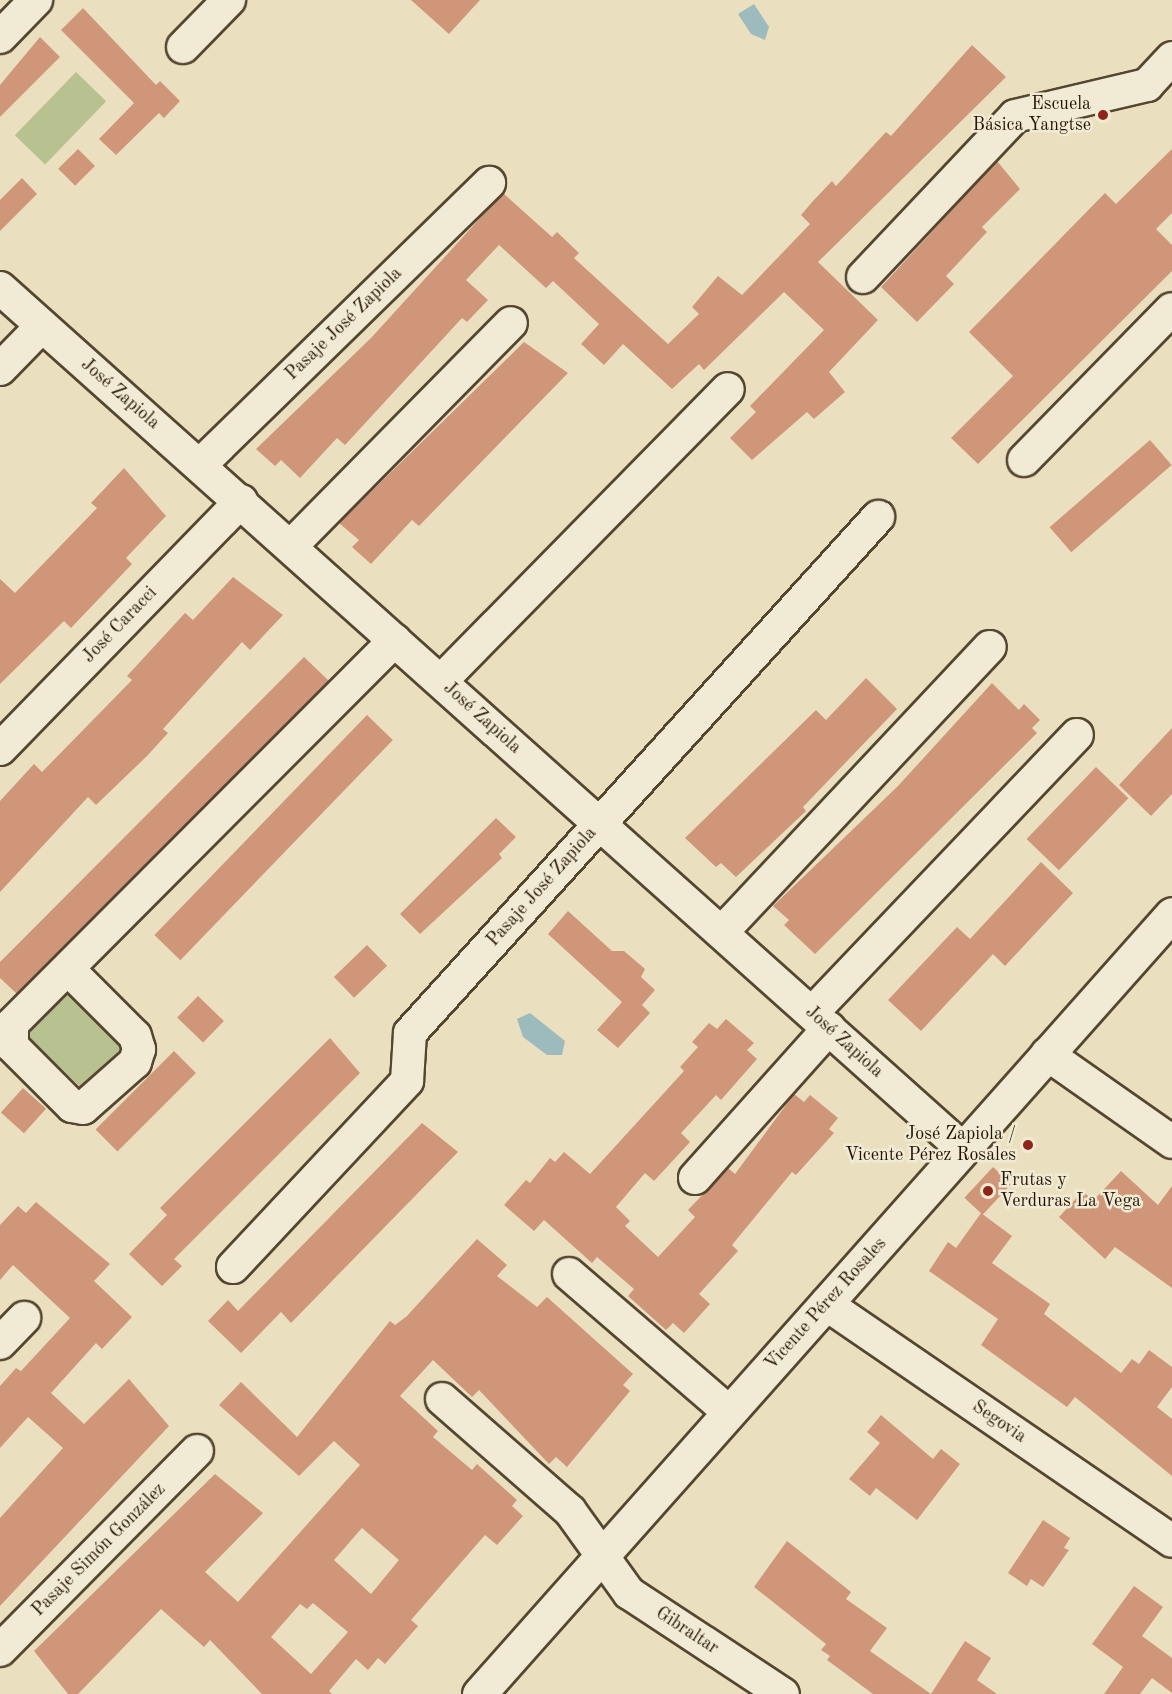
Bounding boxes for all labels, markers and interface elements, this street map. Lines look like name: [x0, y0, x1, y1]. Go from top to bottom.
place label: Escuela Básica Yangtse: [973, 94, 1091, 136]
marker: Escuela Básica Yangtse: [1096, 108, 1110, 122]
street label: Pasaje José Zapiola: [281, 263, 407, 385]
street label: José Zapiola: [76, 354, 164, 434]
street label: José Caracci: [78, 582, 162, 668]
street label: José Zapiola: [439, 677, 525, 759]
street label: Pasaje José Zapiola: [483, 823, 601, 951]
street label: José Zapiola: [801, 1001, 887, 1083]
place label: José Zapiola / Vicente Pérez Rosales: [845, 1124, 1016, 1166]
marker: José Zapiola / Vicente Pérez Rosales: [1021, 1138, 1035, 1152]
place label: Frutas y Verduras La Vega: [1000, 1170, 1141, 1212]
marker: Frutas y Verduras La Vega: [981, 1184, 995, 1198]
street label: Vicente Pérez Rosales: [761, 1233, 891, 1375]
street label: Segovia: [968, 1396, 1030, 1448]
street label: Pasaje Simón González: [28, 1479, 170, 1621]
street label: Gibraltar: [651, 1603, 723, 1659]

